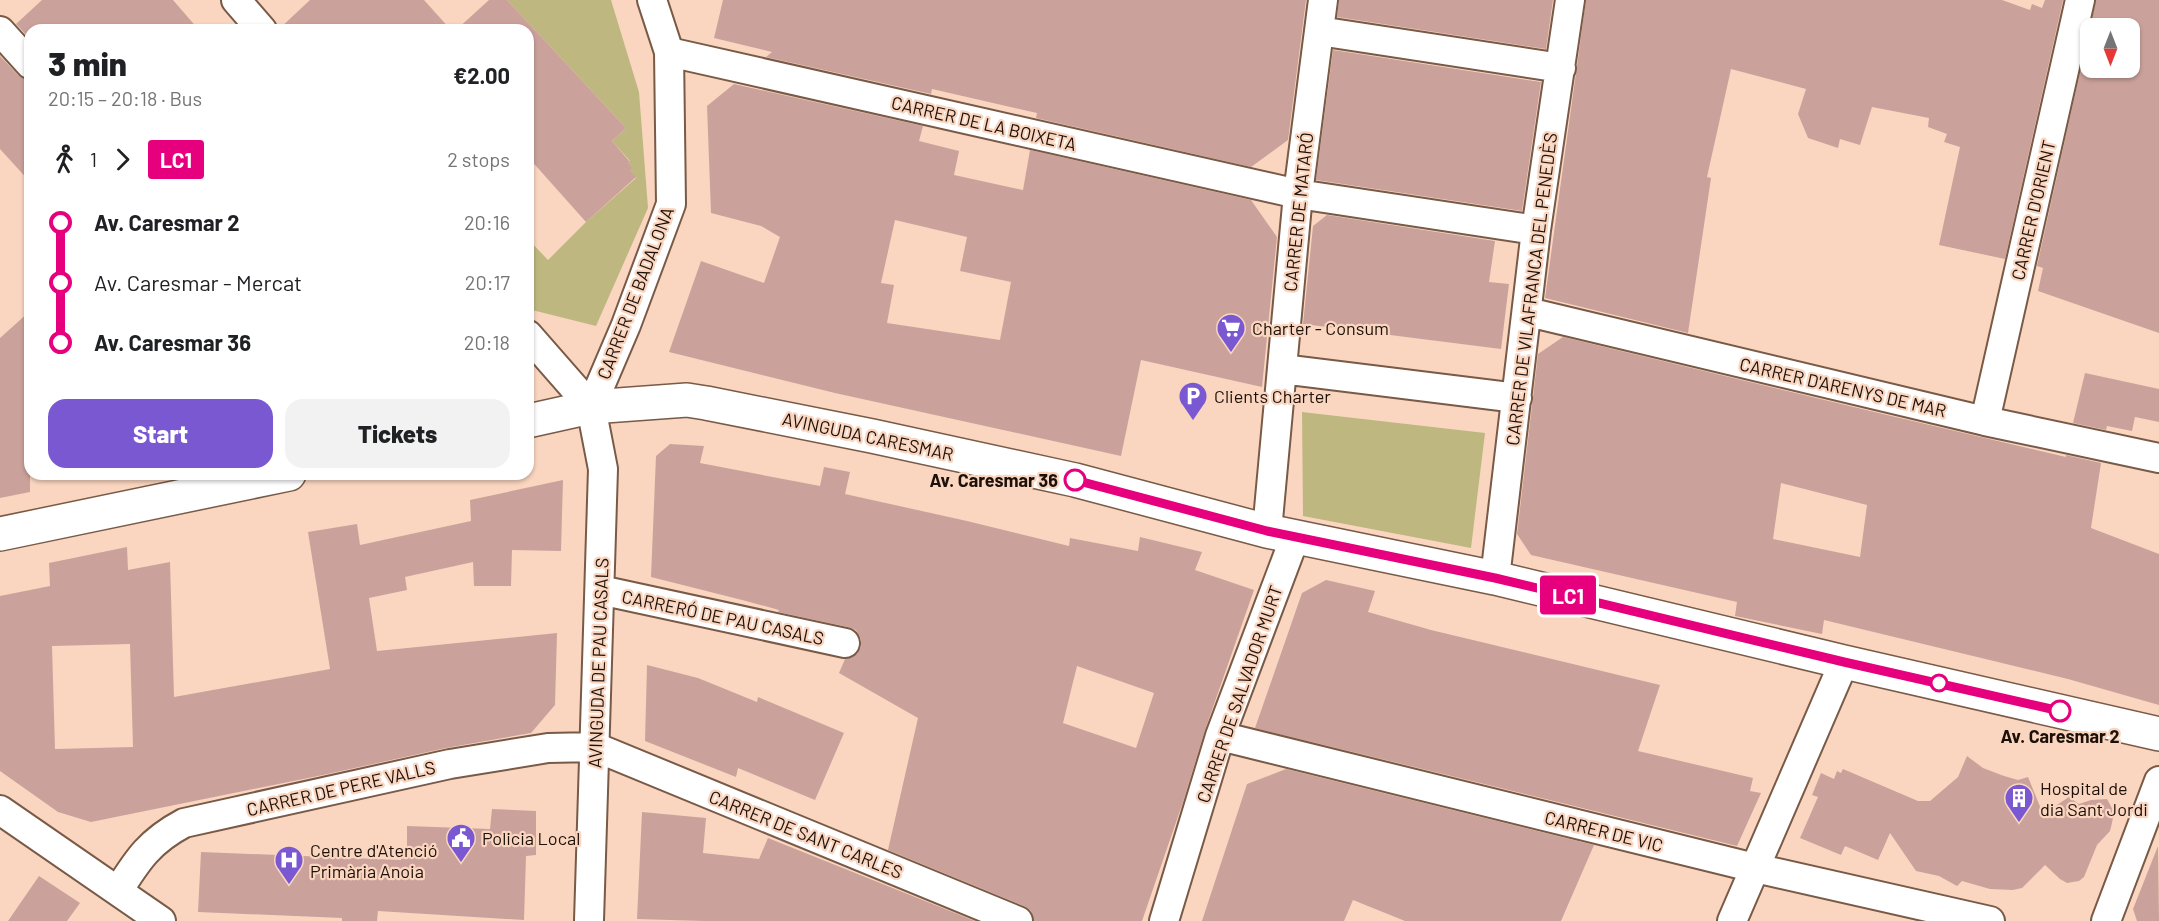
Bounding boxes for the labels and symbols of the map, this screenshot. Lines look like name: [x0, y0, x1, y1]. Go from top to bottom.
north arrow: [2080, 18, 2140, 78]
street label: CARRER DE LA BOIXETA: [889, 91, 1079, 155]
street label: CARRER DE MATARÓ: [1279, 131, 1317, 293]
street label: CARRER DE VILAFRANCA DEL PENEDÈS: [1501, 131, 1561, 447]
street label: CARRER D'ORIENT: [2006, 138, 2060, 282]
street label: CARRER DE BADALONA: [592, 204, 678, 382]
supermarket icon: Charter - Consum: [1215, 312, 1247, 354]
place label: Charter - Consum: [1252, 317, 1389, 339]
street label: CARRER D'ARENYS DE MAR: [1738, 353, 1948, 421]
parking icon: Clients Charter: [1177, 380, 1209, 422]
place label: Clients Charter: [1214, 385, 1331, 407]
street label: AVINGUDA CARESMAR: [780, 407, 956, 465]
place label: Av. Caresmar 36: [929, 469, 1058, 491]
marker: Av. Caresmar 36: [1064, 469, 1086, 491]
street label: AVINGUDA DE PAU CASALS: [583, 557, 613, 769]
line badge: LC1: [1534, 576, 1602, 614]
street label: CARRER DE SALVADOR MURT: [1191, 582, 1287, 806]
street label: CARRERÓ DE PAU CASALS: [620, 585, 826, 649]
unlabelled marker: [1930, 674, 1948, 692]
marker: Av. Caresmar 2: [2049, 700, 2071, 722]
place label: Av. Caresmar 2: [2000, 725, 2120, 747]
street label: CARRER DE PERE VALLS: [245, 756, 437, 820]
place label: Hospital de dia Sant Jordi: [2040, 777, 2148, 820]
building icon: Hospital de dia Sant Jordi: [2003, 782, 2035, 824]
street label: CARRER DE SANT CARLES: [706, 785, 906, 883]
street label: CARRER DE VIC: [1543, 806, 1665, 856]
public building icon: Policia Local: [445, 822, 477, 864]
place label: Policia Local: [482, 827, 580, 849]
place label: Centre d'Atenció Primària Anoia: [310, 839, 437, 882]
hospital icon: Centre d'Atenció Primària Anoia: [273, 844, 305, 886]

